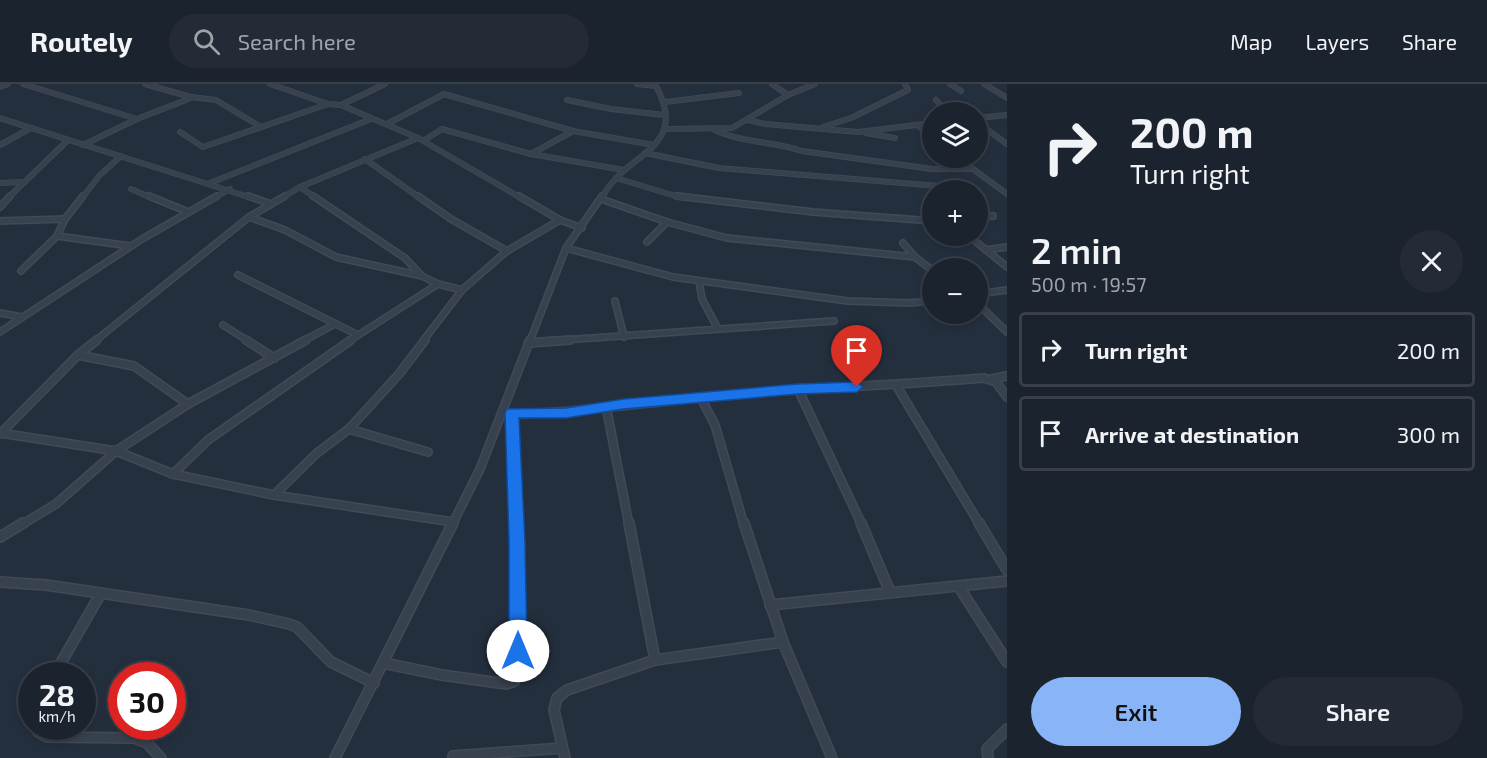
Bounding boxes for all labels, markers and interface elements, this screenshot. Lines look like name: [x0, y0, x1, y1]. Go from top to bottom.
search box: [169, 14, 589, 68]
text: Routely: [30, 24, 133, 58]
icon: search: [190, 25, 223, 58]
text: Search here: [238, 28, 356, 54]
text: Map: [1230, 29, 1272, 54]
text: Layers: [1305, 29, 1369, 54]
text: Share: [1402, 29, 1457, 54]
map controls: [922, 102, 988, 324]
button: layers: [922, 102, 988, 168]
text: 200 m: [1130, 106, 1253, 156]
icon: right: [1031, 108, 1109, 186]
text: Turn right: [1130, 157, 1250, 189]
button: +: [922, 180, 988, 246]
text: 2 min: [1031, 228, 1122, 271]
button: close: [1400, 230, 1463, 293]
button: −: [922, 258, 988, 324]
text: 500 m · 19:57: [1031, 272, 1147, 296]
pin: [831, 325, 882, 387]
icon: right: [1034, 333, 1067, 366]
icon: arrive: [840, 334, 873, 367]
text: Turn right: [1085, 337, 1187, 363]
text: 200 m: [1397, 337, 1460, 363]
icon: arrive: [1034, 417, 1067, 450]
text: Arrive at destination: [1085, 421, 1299, 447]
text: 300 m: [1397, 421, 1460, 447]
position arrow: [486, 619, 550, 683]
speed limit sign: 30: [108, 662, 186, 740]
text: 28: [39, 676, 75, 712]
button: Exit: [1031, 677, 1241, 746]
button: Share: [1253, 677, 1463, 746]
text: km/h: [38, 707, 76, 725]

